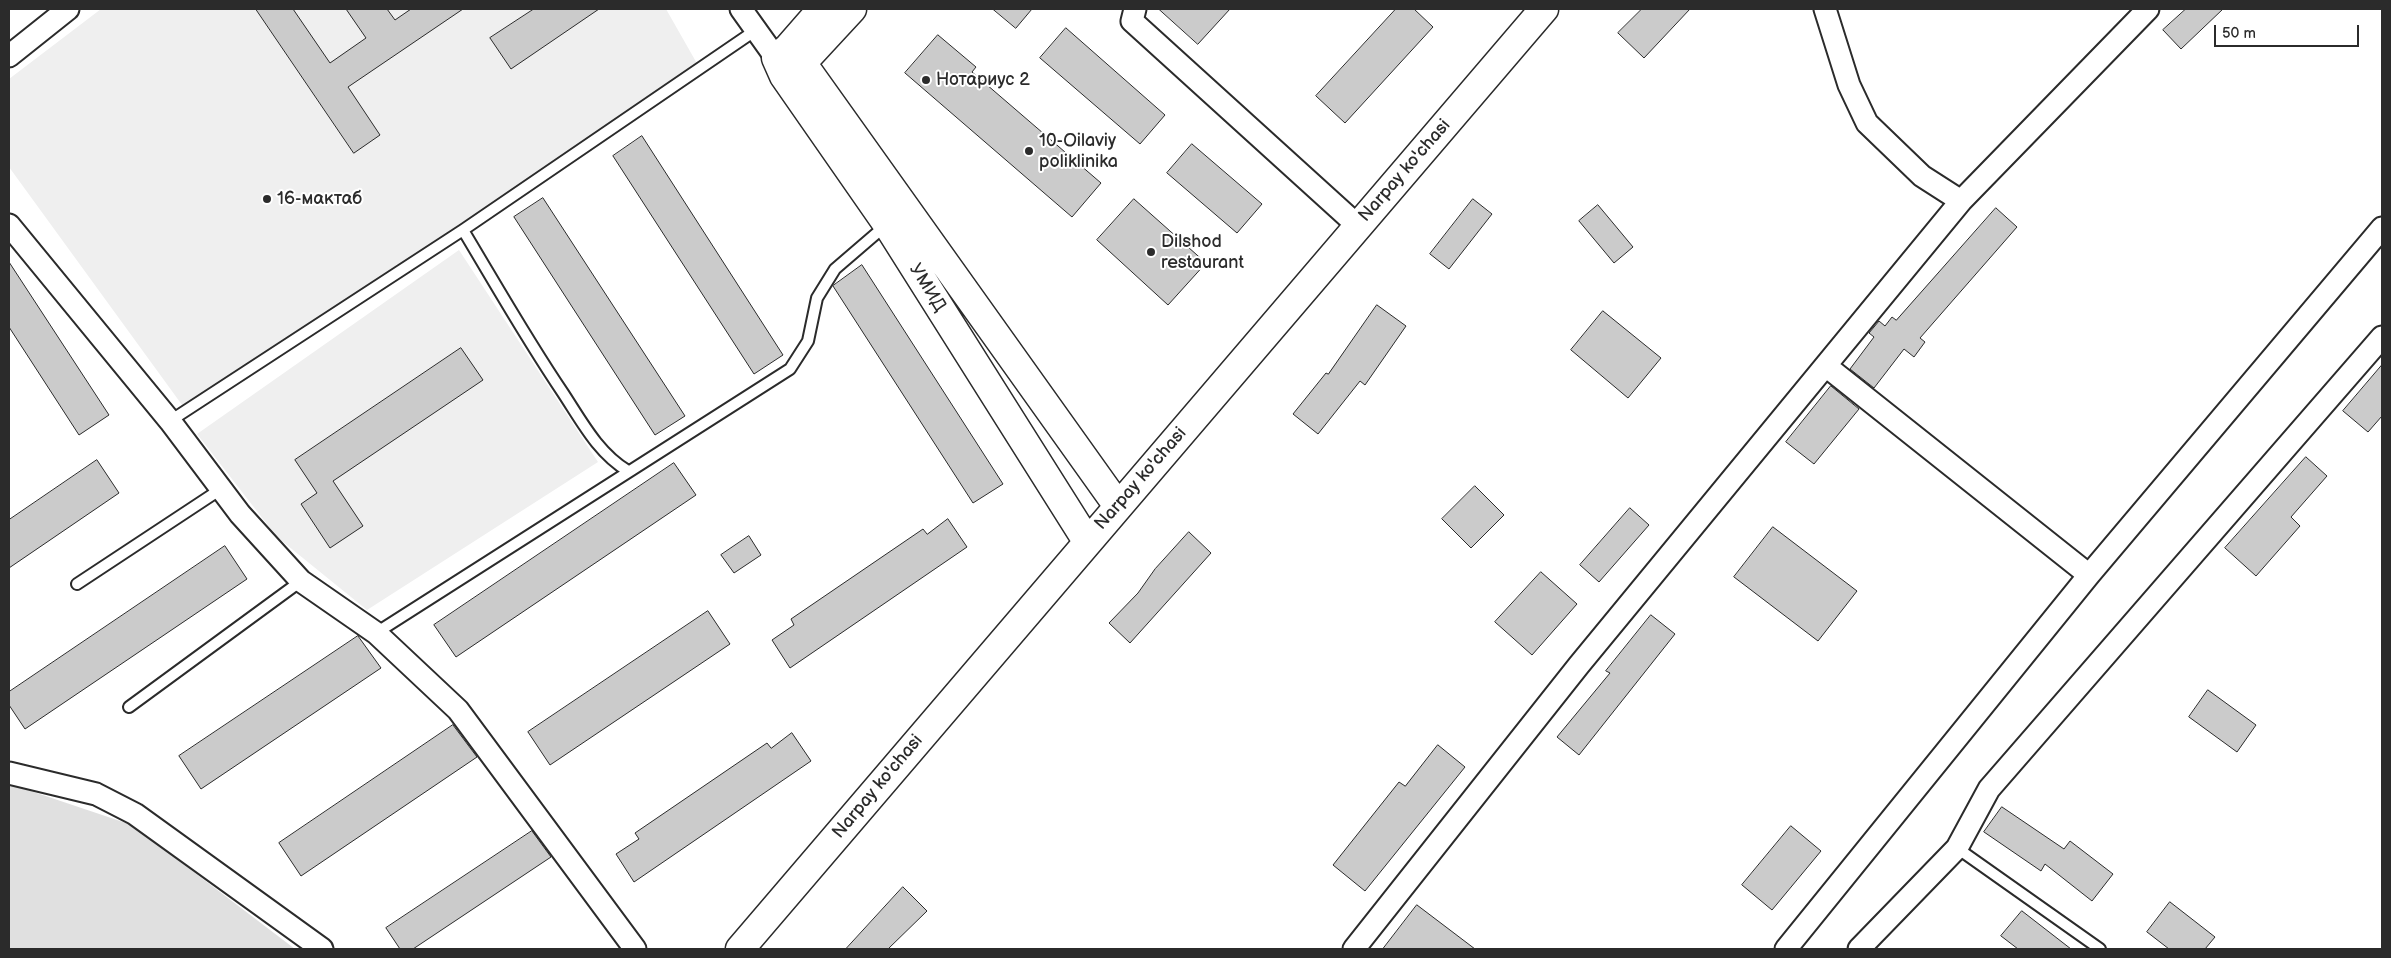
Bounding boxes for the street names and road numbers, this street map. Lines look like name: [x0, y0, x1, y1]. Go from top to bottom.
street label: Narpay ko'chasi: [1355, 115, 1455, 227]
street label: УМИД: [904, 260, 950, 316]
street label: Narpay ko'chasi: [1091, 423, 1191, 535]
street label: Narpay ko'chasi: [828, 731, 928, 843]

